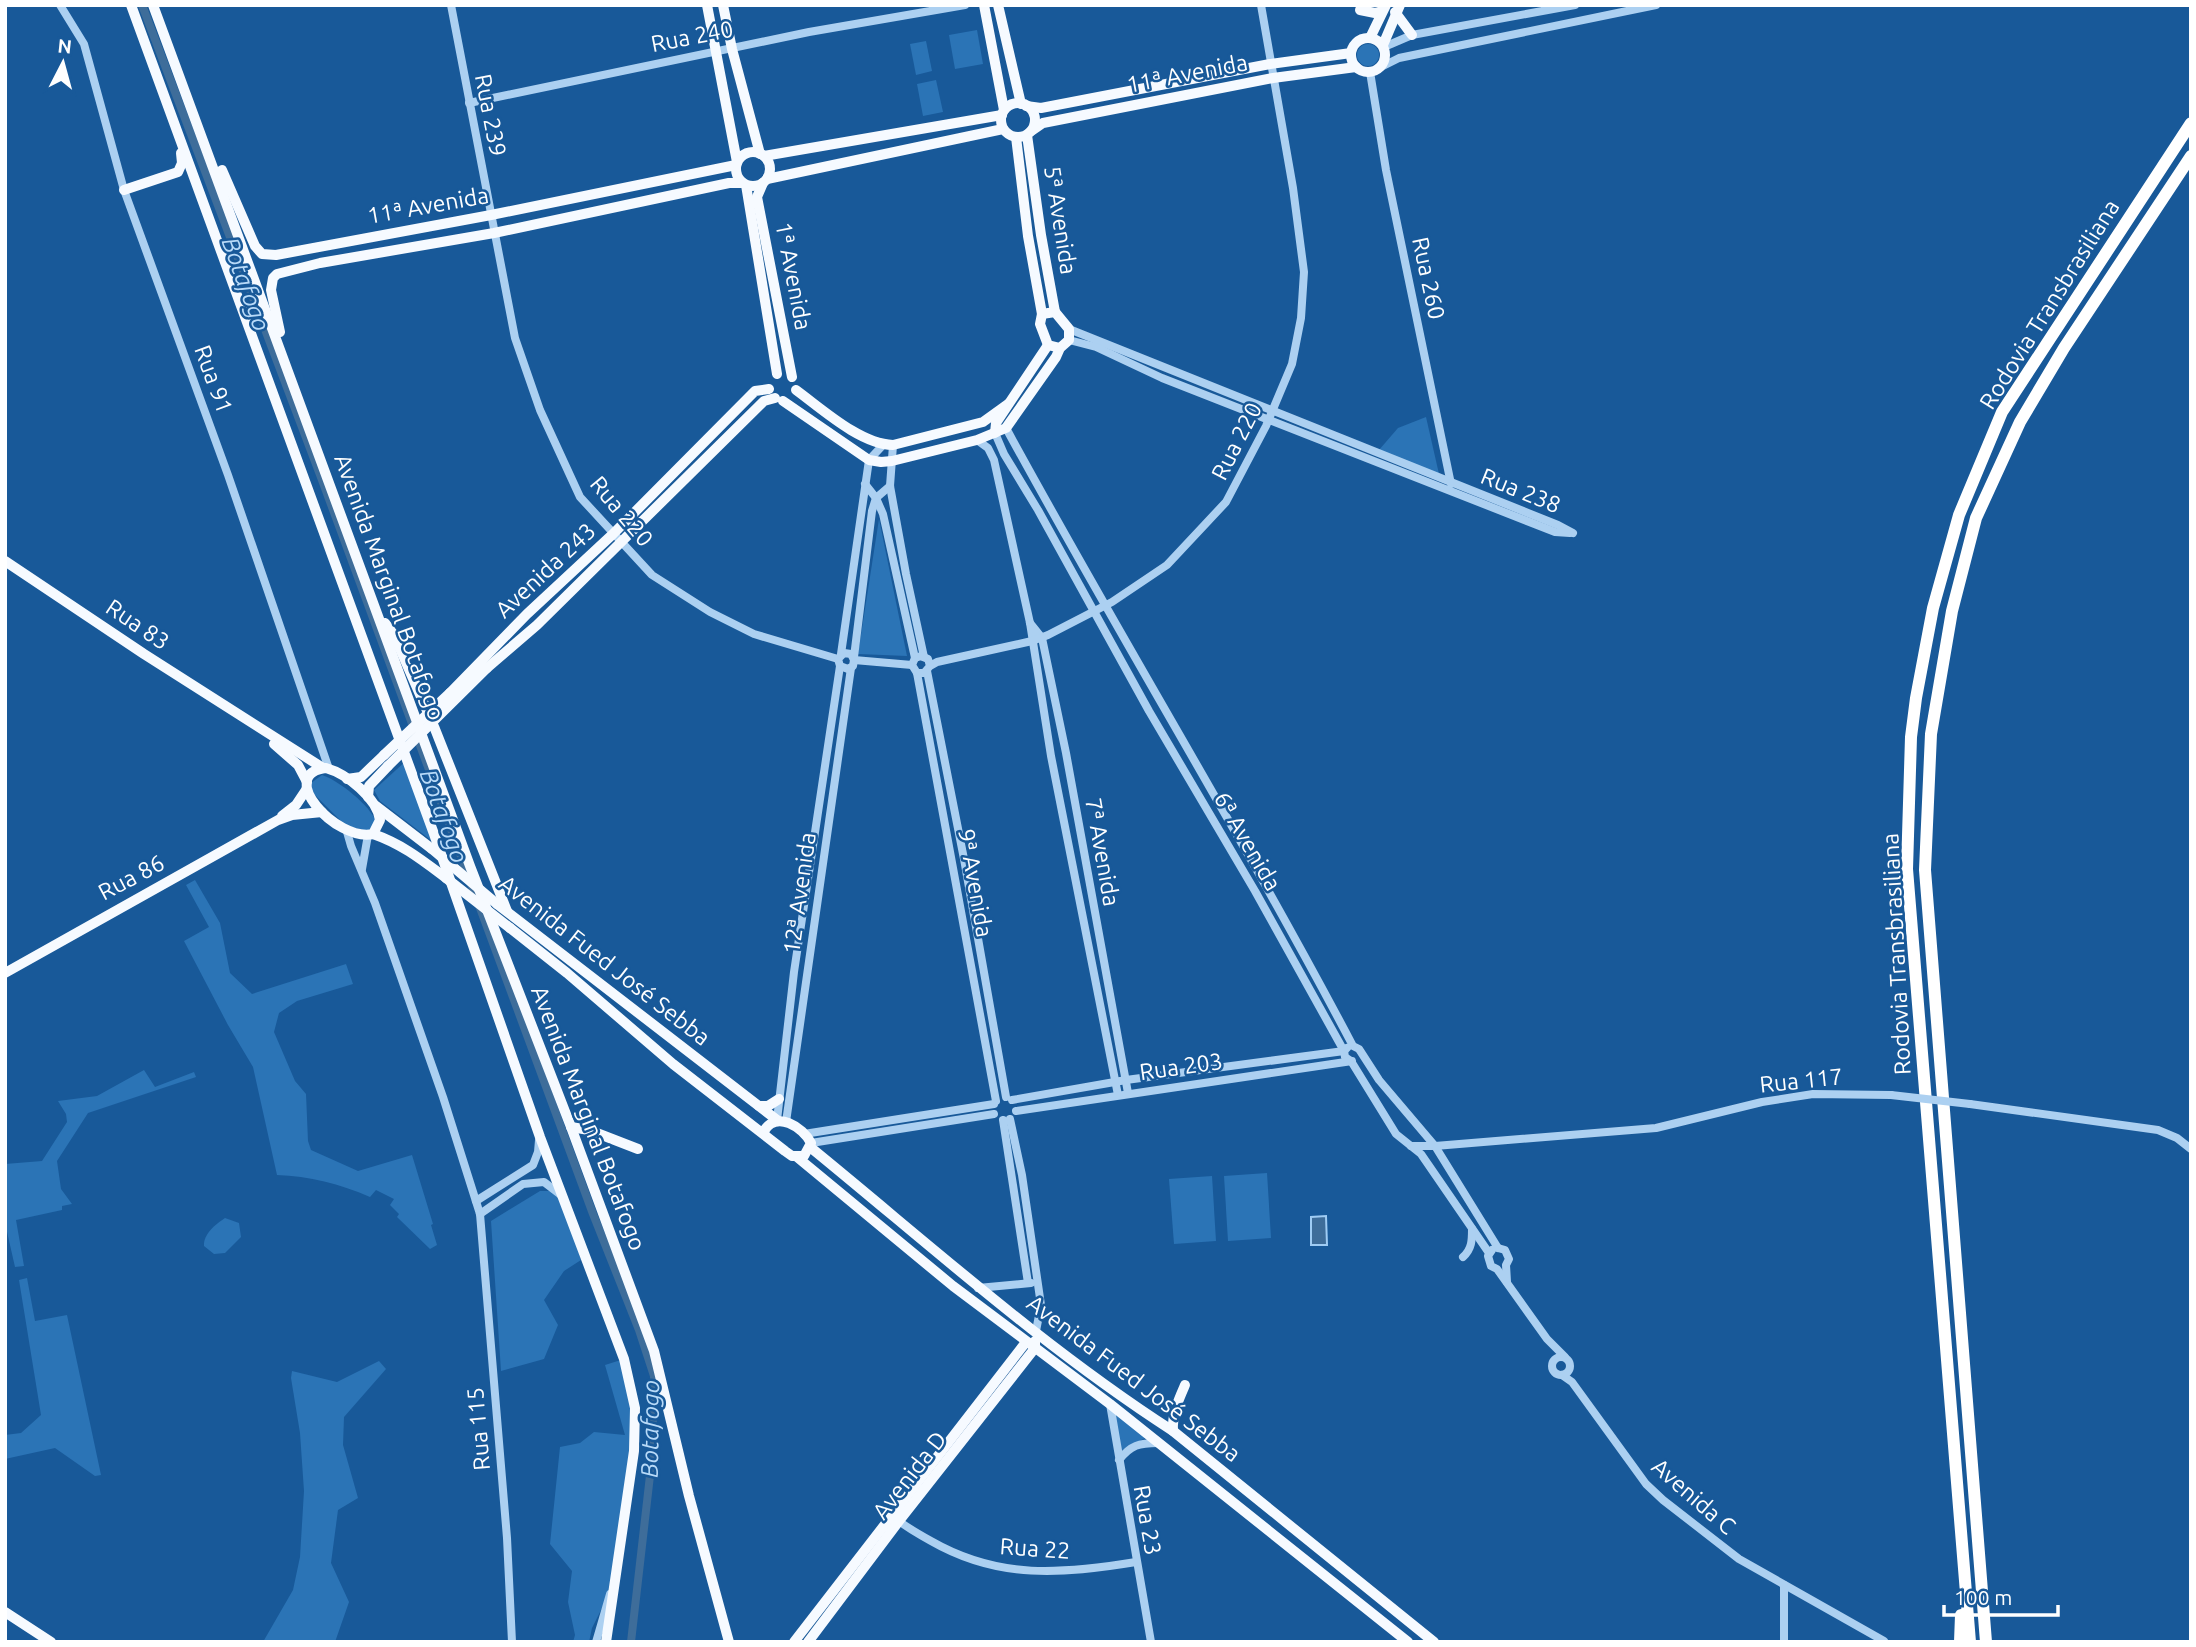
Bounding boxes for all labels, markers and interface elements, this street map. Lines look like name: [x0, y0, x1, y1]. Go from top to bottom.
street label: Rua 240: [649, 16, 735, 56]
north arrow: [28, 28, 98, 98]
text: N: [57, 34, 73, 58]
street label: 11ª Avenida: [1124, 49, 1250, 97]
street label: Rua 239: [471, 72, 511, 158]
street label: 5ª Avenida: [1040, 164, 1082, 276]
street label: 11ª Avenida: [365, 182, 491, 228]
street label: Rodovia Transbrasiliana: [1974, 195, 2124, 413]
street label: 1ª Avenida: [771, 220, 817, 332]
water label: Botafogo: [217, 234, 275, 335]
street label: Rua 260: [1408, 235, 1450, 321]
street label: Rua 91: [190, 342, 238, 416]
street label: Rua 220: [1206, 398, 1266, 484]
street label: Avenida Marginal Botafogo: [330, 451, 450, 723]
street label: Rua 238: [1478, 463, 1564, 517]
street label: Rua 220: [586, 471, 658, 551]
street label: Avenida 243: [490, 518, 600, 622]
street label: Rua 83: [102, 594, 174, 654]
water label: Botafogo: [415, 766, 473, 867]
street label: 6ª Avenida: [1210, 787, 1286, 895]
street label: 7ª Avenida: [1081, 796, 1125, 908]
street label: 9ª Avenida: [954, 827, 998, 939]
street label: 12ª Avenida: [778, 831, 820, 955]
street label: Rodovia Transbrasiliana: [1877, 832, 1915, 1076]
street label: Rua 86: [94, 849, 168, 905]
street label: Avenida Fued José Sebba: [495, 870, 715, 1050]
street label: Avenida Marginal Botafogo: [527, 982, 651, 1254]
street label: Rua 203: [1138, 1048, 1224, 1084]
street label: Rua 117: [1758, 1063, 1844, 1097]
street label: Avenida Fued José Sebba: [1023, 1290, 1245, 1466]
water label: Botafogo: [636, 1380, 664, 1478]
street label: Rua 115: [462, 1386, 494, 1472]
street label: Avenida D: [867, 1426, 951, 1524]
street label: Avenida C: [1647, 1453, 1741, 1539]
street label: Rua 23: [1130, 1483, 1166, 1557]
street label: Rua 22: [999, 1533, 1071, 1563]
scale bar: [1944, 1574, 2058, 1618]
text: 100 m: [1954, 1585, 2012, 1609]

